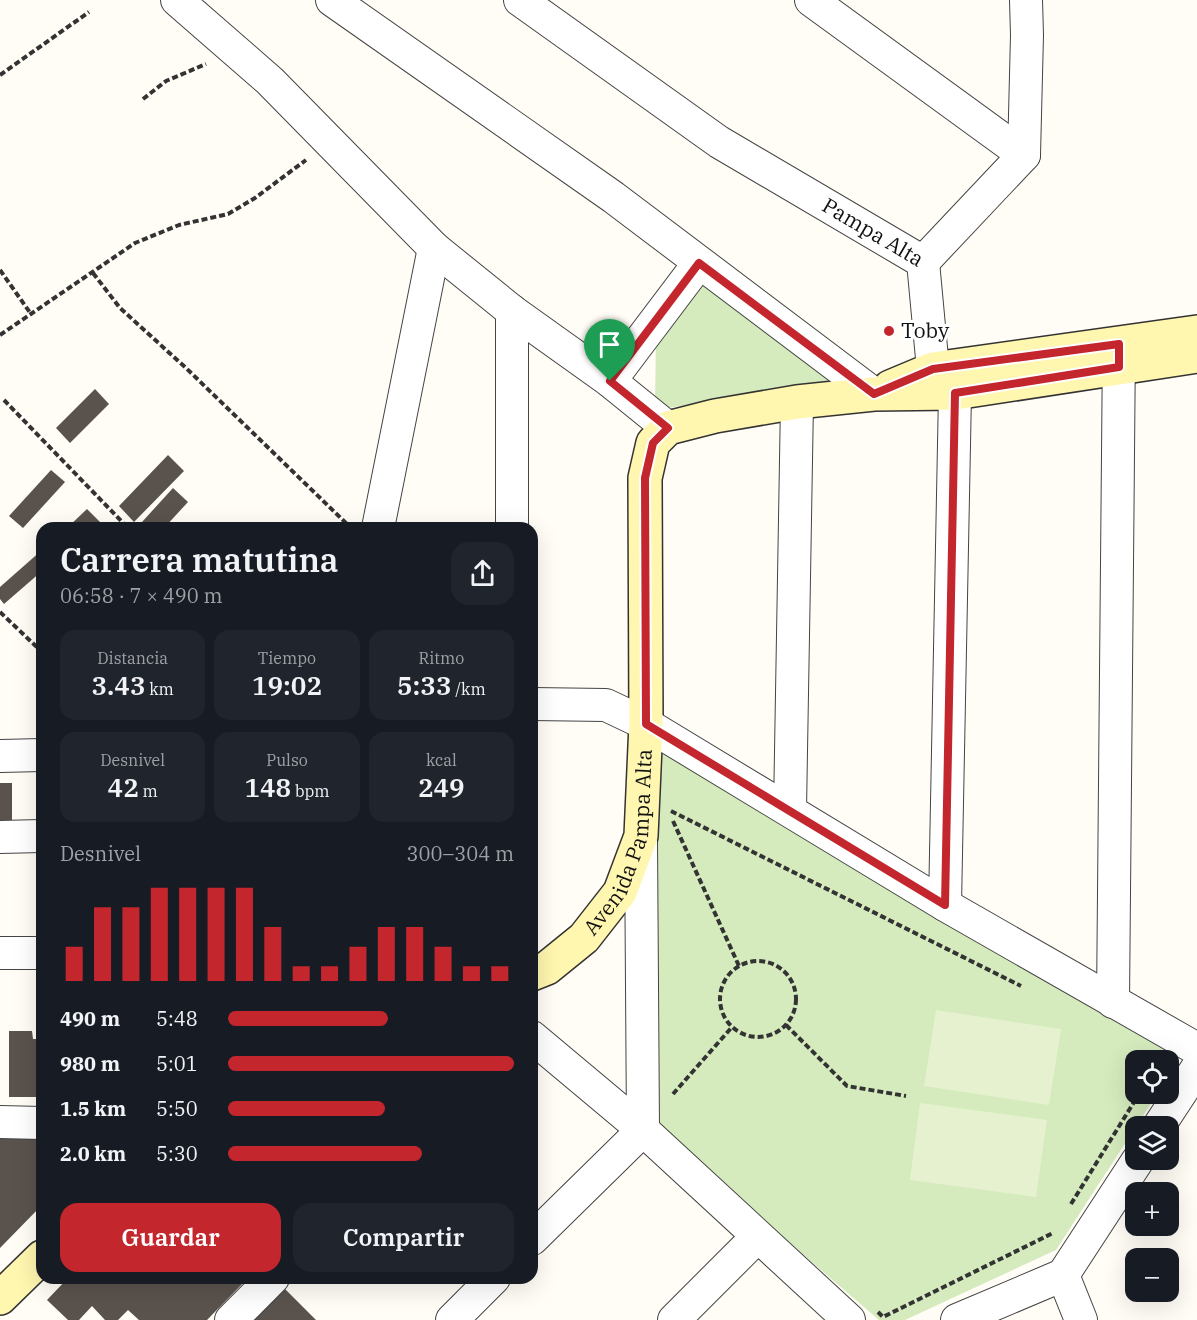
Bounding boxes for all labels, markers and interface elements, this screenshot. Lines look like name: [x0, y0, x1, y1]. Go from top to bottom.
street label: Pampa Alta: [818, 191, 929, 272]
place label: Toby: [901, 316, 950, 344]
pin: [584, 319, 635, 381]
marker: Toby: [882, 324, 896, 338]
icon: arrive: [593, 328, 626, 361]
text: Carrera matutina: [60, 538, 339, 581]
button: share: [451, 542, 514, 605]
text: 06:58 · 7 × 490 m: [60, 582, 223, 609]
text: Distancia: [97, 648, 168, 668]
text: Tiempo: [258, 648, 316, 668]
text: Ritmo: [418, 648, 464, 668]
text: 3.43: [91, 668, 146, 702]
text: 19:02: [252, 668, 322, 702]
text: 5:33: [397, 668, 452, 702]
text: km: [146, 679, 174, 699]
text: /km: [452, 679, 486, 699]
street label: Avenida Pampa Alta: [576, 748, 658, 941]
text: Desnivel: [100, 750, 165, 770]
text: Pulso: [266, 750, 308, 770]
text: kcal: [426, 750, 457, 770]
text: 42: [108, 770, 139, 804]
text: 148: [244, 770, 291, 804]
text: 249: [418, 770, 465, 804]
text: m: [139, 781, 158, 801]
text: bpm: [291, 781, 330, 801]
text: Desnivel: [60, 840, 141, 867]
text: 300–304 m: [407, 840, 514, 867]
text: 490 m: [60, 1005, 120, 1032]
text: 5:48: [156, 1005, 198, 1032]
text: 980 m: [60, 1050, 120, 1077]
text: 5:01: [156, 1050, 198, 1077]
map controls: [1125, 1050, 1179, 1302]
button: locate: [1125, 1050, 1179, 1104]
text: 1.5 km: [60, 1095, 126, 1122]
text: 5:50: [156, 1095, 198, 1122]
button: layers: [1125, 1116, 1179, 1170]
text: 2.0 km: [60, 1140, 126, 1167]
text: 5:30: [156, 1140, 198, 1167]
button: +: [1125, 1182, 1179, 1236]
button: Guardar: [60, 1203, 281, 1272]
button: Compartir: [293, 1203, 514, 1272]
button: −: [1125, 1248, 1179, 1302]

